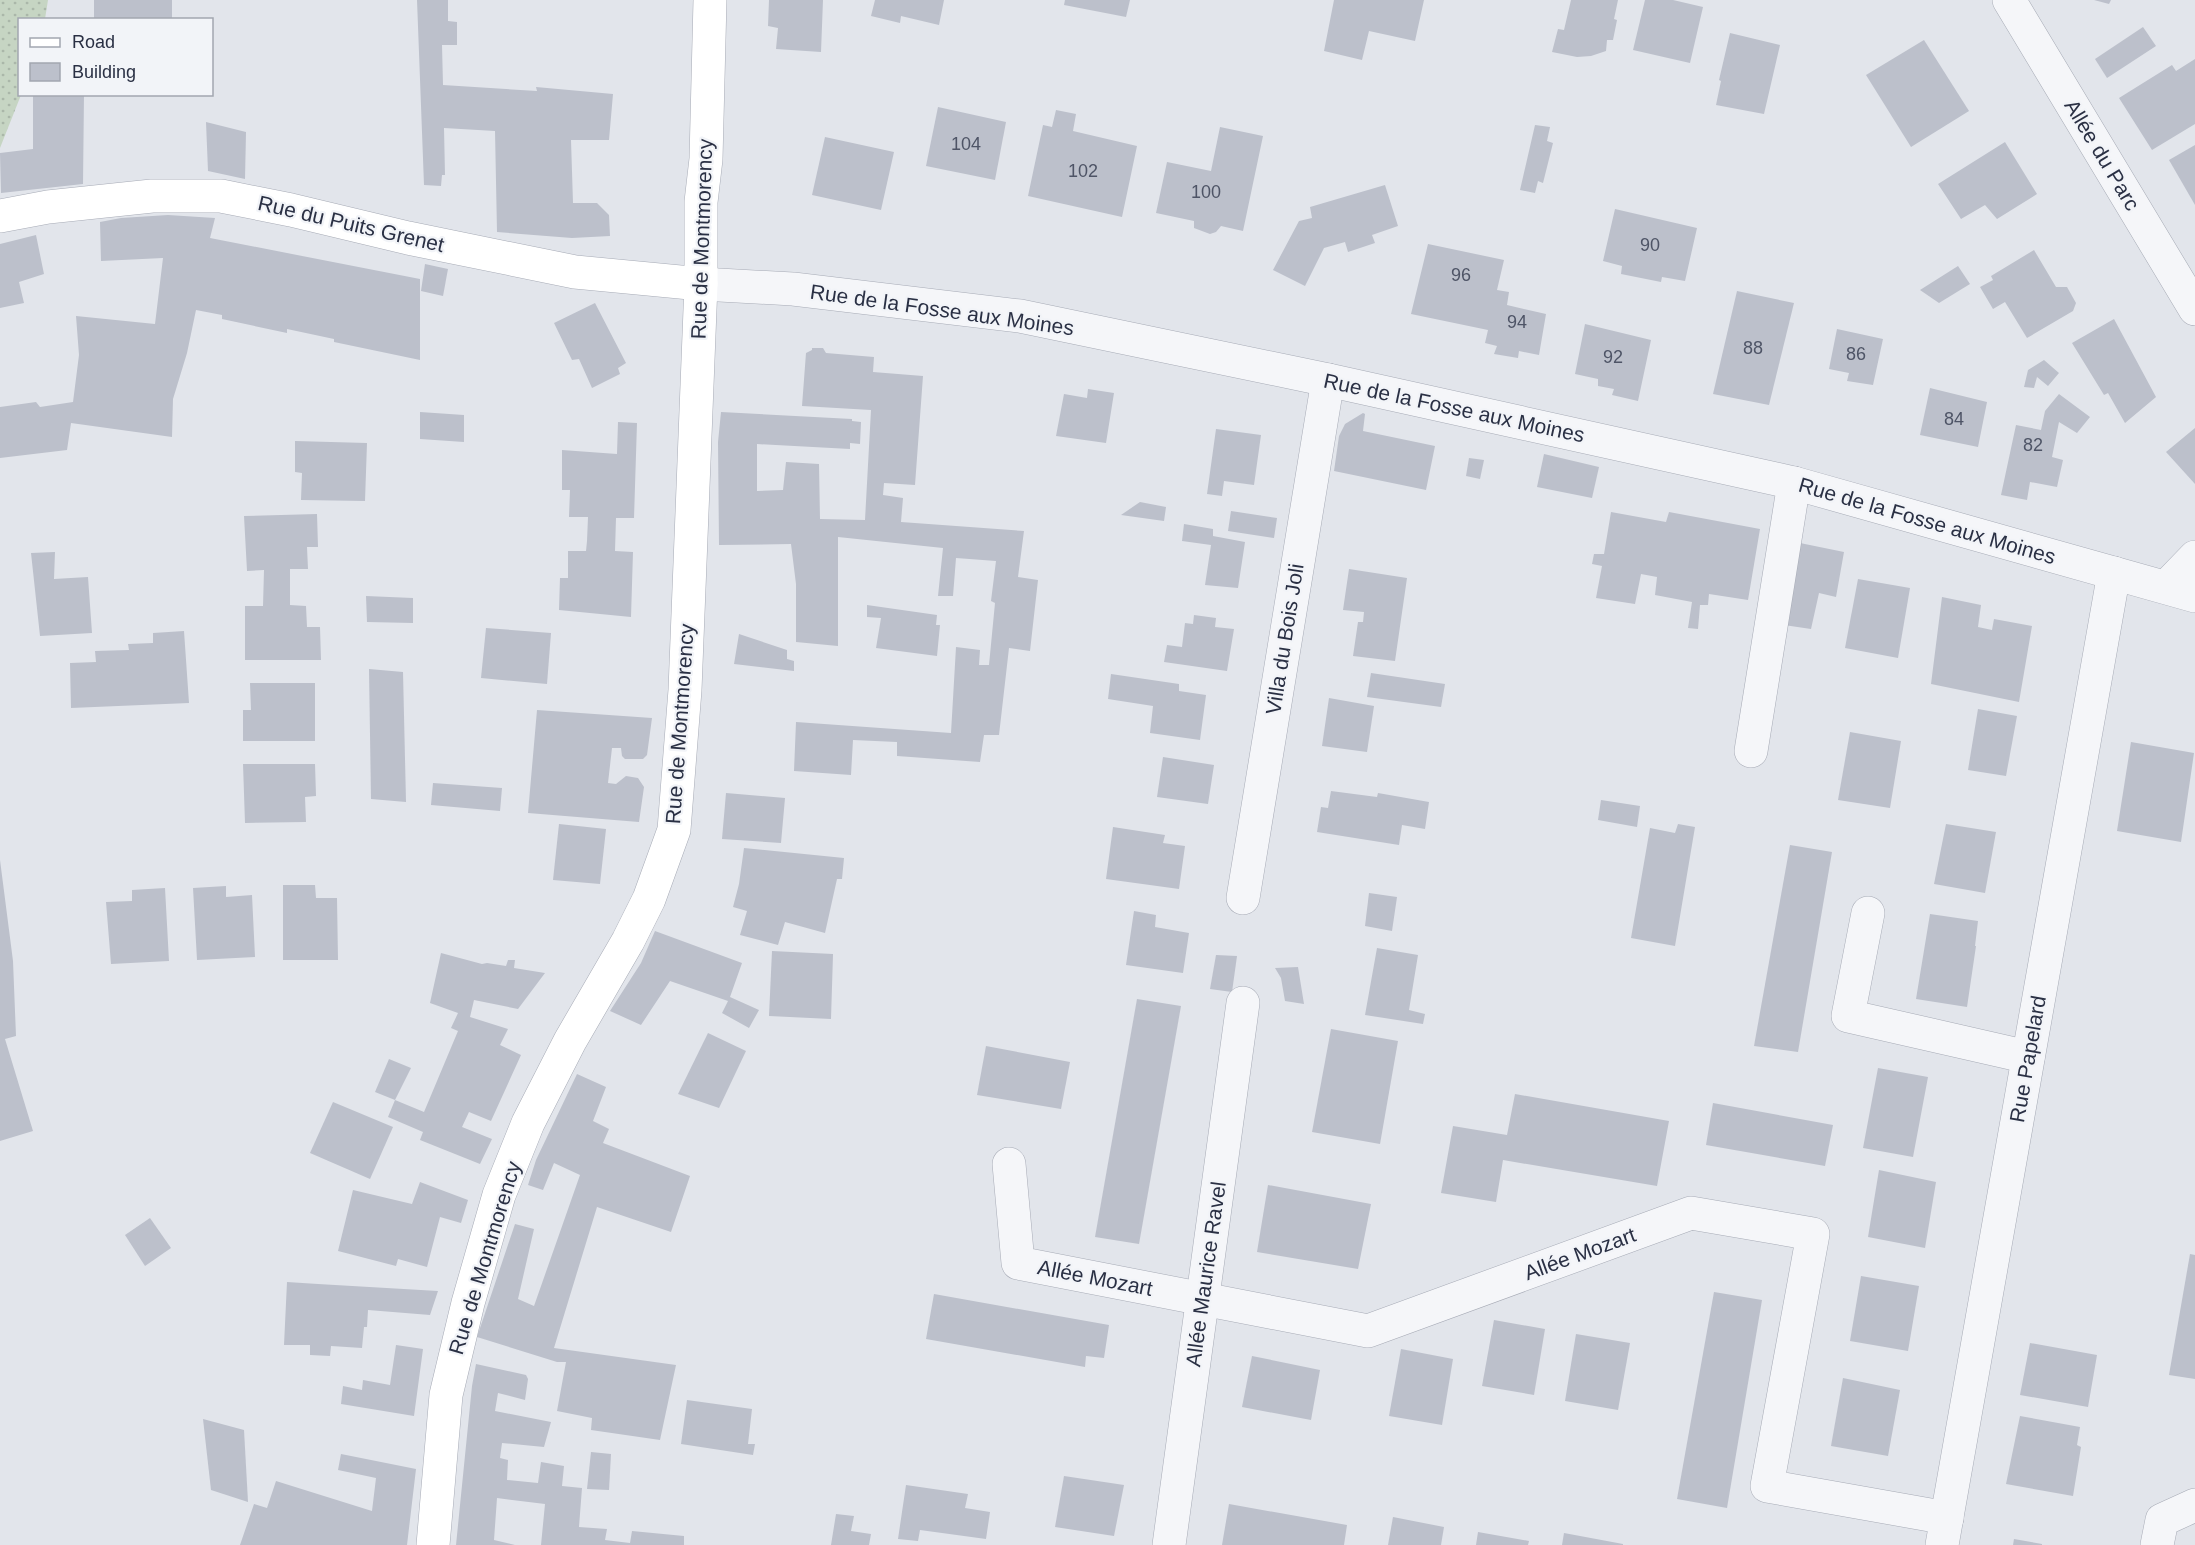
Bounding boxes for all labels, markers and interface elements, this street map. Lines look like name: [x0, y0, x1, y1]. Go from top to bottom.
legend: [18, 18, 213, 96]
text: Road: [72, 32, 115, 52]
text: Building: [72, 62, 136, 82]
street label: Allée du Parc: [2060, 95, 2144, 214]
house number: 104: [951, 134, 981, 154]
street label: Rue de Montmorency: [687, 138, 717, 340]
house number: 102: [1068, 161, 1098, 181]
house number: 100: [1191, 182, 1221, 202]
street label: Rue du Puits Grenet: [256, 191, 447, 256]
house number: 90: [1640, 235, 1660, 255]
house number: 96: [1451, 265, 1471, 285]
street label: Rue de la Fosse aux Moines: [809, 280, 1075, 339]
house number: 94: [1507, 312, 1527, 332]
house number: 88: [1743, 338, 1763, 358]
house number: 86: [1846, 344, 1866, 364]
house number: 92: [1603, 347, 1623, 367]
street label: Rue de la Fosse aux Moines: [1322, 369, 1587, 446]
house number: 84: [1944, 409, 1964, 429]
house number: 82: [2023, 435, 2043, 455]
street label: Rue de la Fosse aux Moines: [1796, 473, 2058, 568]
street label: Villa du Bois Joli: [1261, 562, 1308, 716]
street label: Rue de Montmorency: [661, 623, 698, 825]
street label: Rue Papelard: [2005, 994, 2050, 1124]
street label: Rue de Montmorency: [444, 1158, 525, 1357]
street label: Allée Maurice Ravel: [1181, 1180, 1230, 1368]
street label: Allée Mozart: [1521, 1223, 1639, 1284]
street label: Allée Mozart: [1036, 1255, 1155, 1300]

